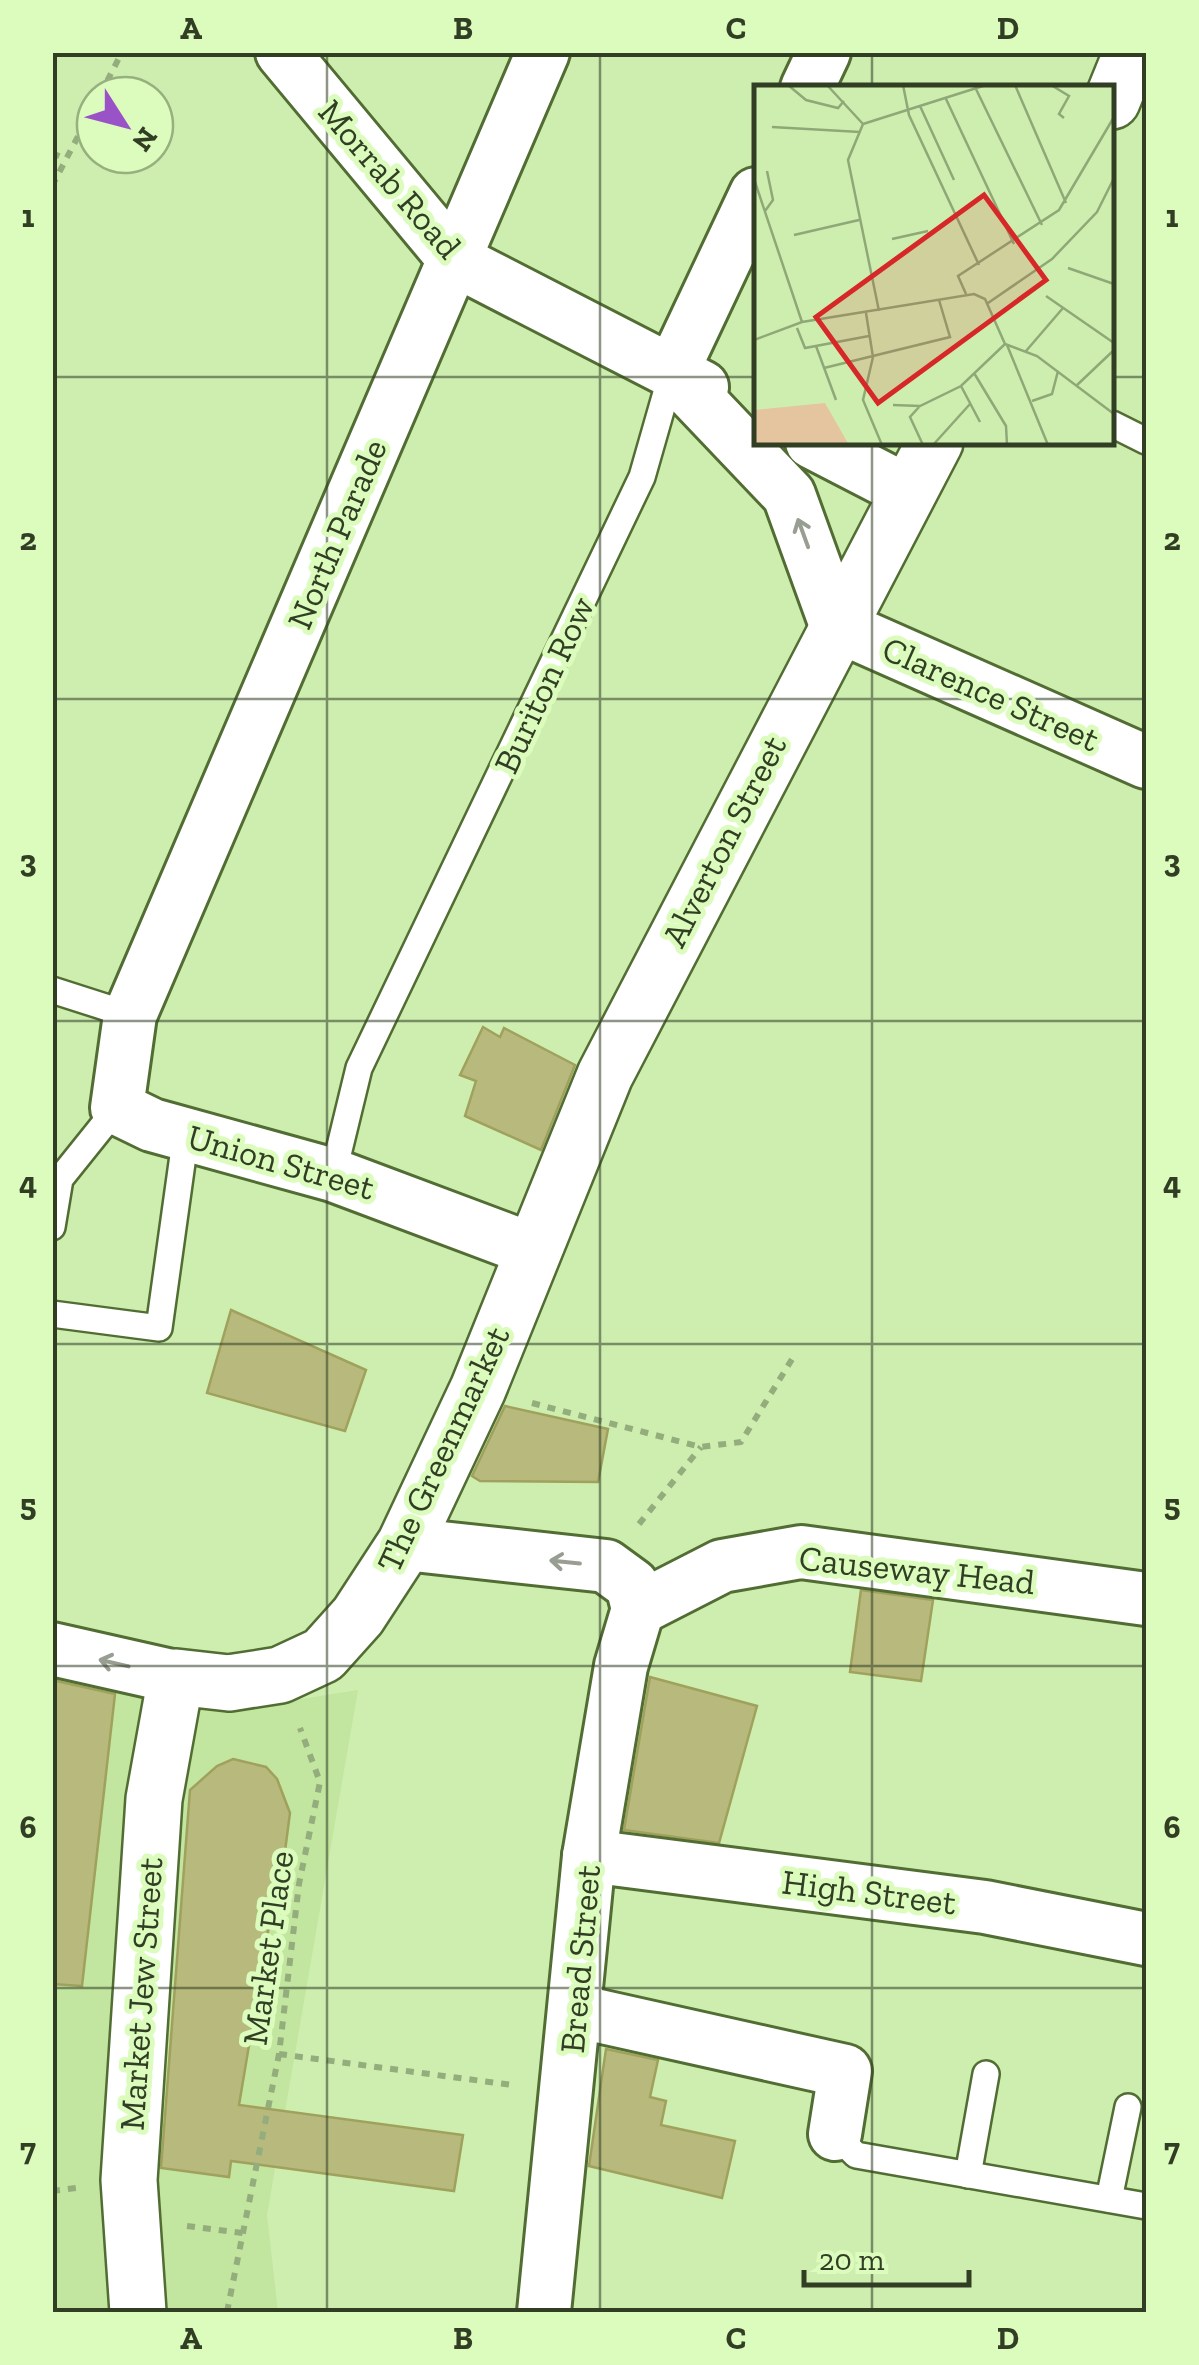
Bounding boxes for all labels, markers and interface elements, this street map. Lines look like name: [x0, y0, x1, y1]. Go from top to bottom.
text: A: [180, 9, 202, 47]
text: B: [453, 9, 473, 47]
text: C: [726, 9, 746, 47]
text: D: [997, 9, 1019, 47]
north arrow: [75, 75, 175, 175]
inset map: [754, 85, 1114, 445]
street label: Morrab Road: [310, 91, 470, 267]
text: N: [125, 121, 164, 158]
text: 1: [22, 197, 35, 235]
text: 1: [1166, 197, 1179, 235]
street label: North Parade: [278, 433, 396, 635]
one-way arrow: [793, 519, 811, 550]
text: 2: [19, 520, 37, 558]
text: 2: [1163, 520, 1181, 558]
street label: Buriton Row: [485, 590, 603, 780]
street label: Clarence Street: [876, 627, 1106, 761]
street label: Alverton Street: [653, 729, 795, 953]
text: 3: [19, 842, 37, 880]
text: 3: [1163, 842, 1181, 880]
street label: Union Street: [183, 1115, 379, 1209]
text: 4: [19, 1164, 37, 1202]
text: 4: [1163, 1164, 1181, 1202]
street label: The Greenmarket: [368, 1319, 518, 1578]
text: 5: [20, 1486, 36, 1524]
text: 5: [1164, 1486, 1180, 1524]
street label: Causeway Head: [797, 1537, 1037, 1603]
one-way arrow: [550, 1552, 582, 1571]
one-way arrow: [99, 1653, 131, 1671]
text: 6: [19, 1808, 37, 1846]
text: 6: [1163, 1808, 1181, 1846]
street label: Market Place: [234, 1848, 302, 2048]
street label: Market Jew Street: [111, 1856, 171, 2132]
street label: High Street: [780, 1861, 958, 1923]
street label: Bread Street: [551, 1863, 609, 2055]
text: 7: [20, 2130, 36, 2168]
text: 7: [1164, 2130, 1180, 2168]
scale bar: [804, 2225, 969, 2287]
text: 20 m: [819, 2242, 885, 2278]
text: A: [180, 2319, 202, 2357]
text: B: [453, 2319, 473, 2357]
text: C: [726, 2319, 746, 2357]
text: D: [997, 2319, 1019, 2357]

